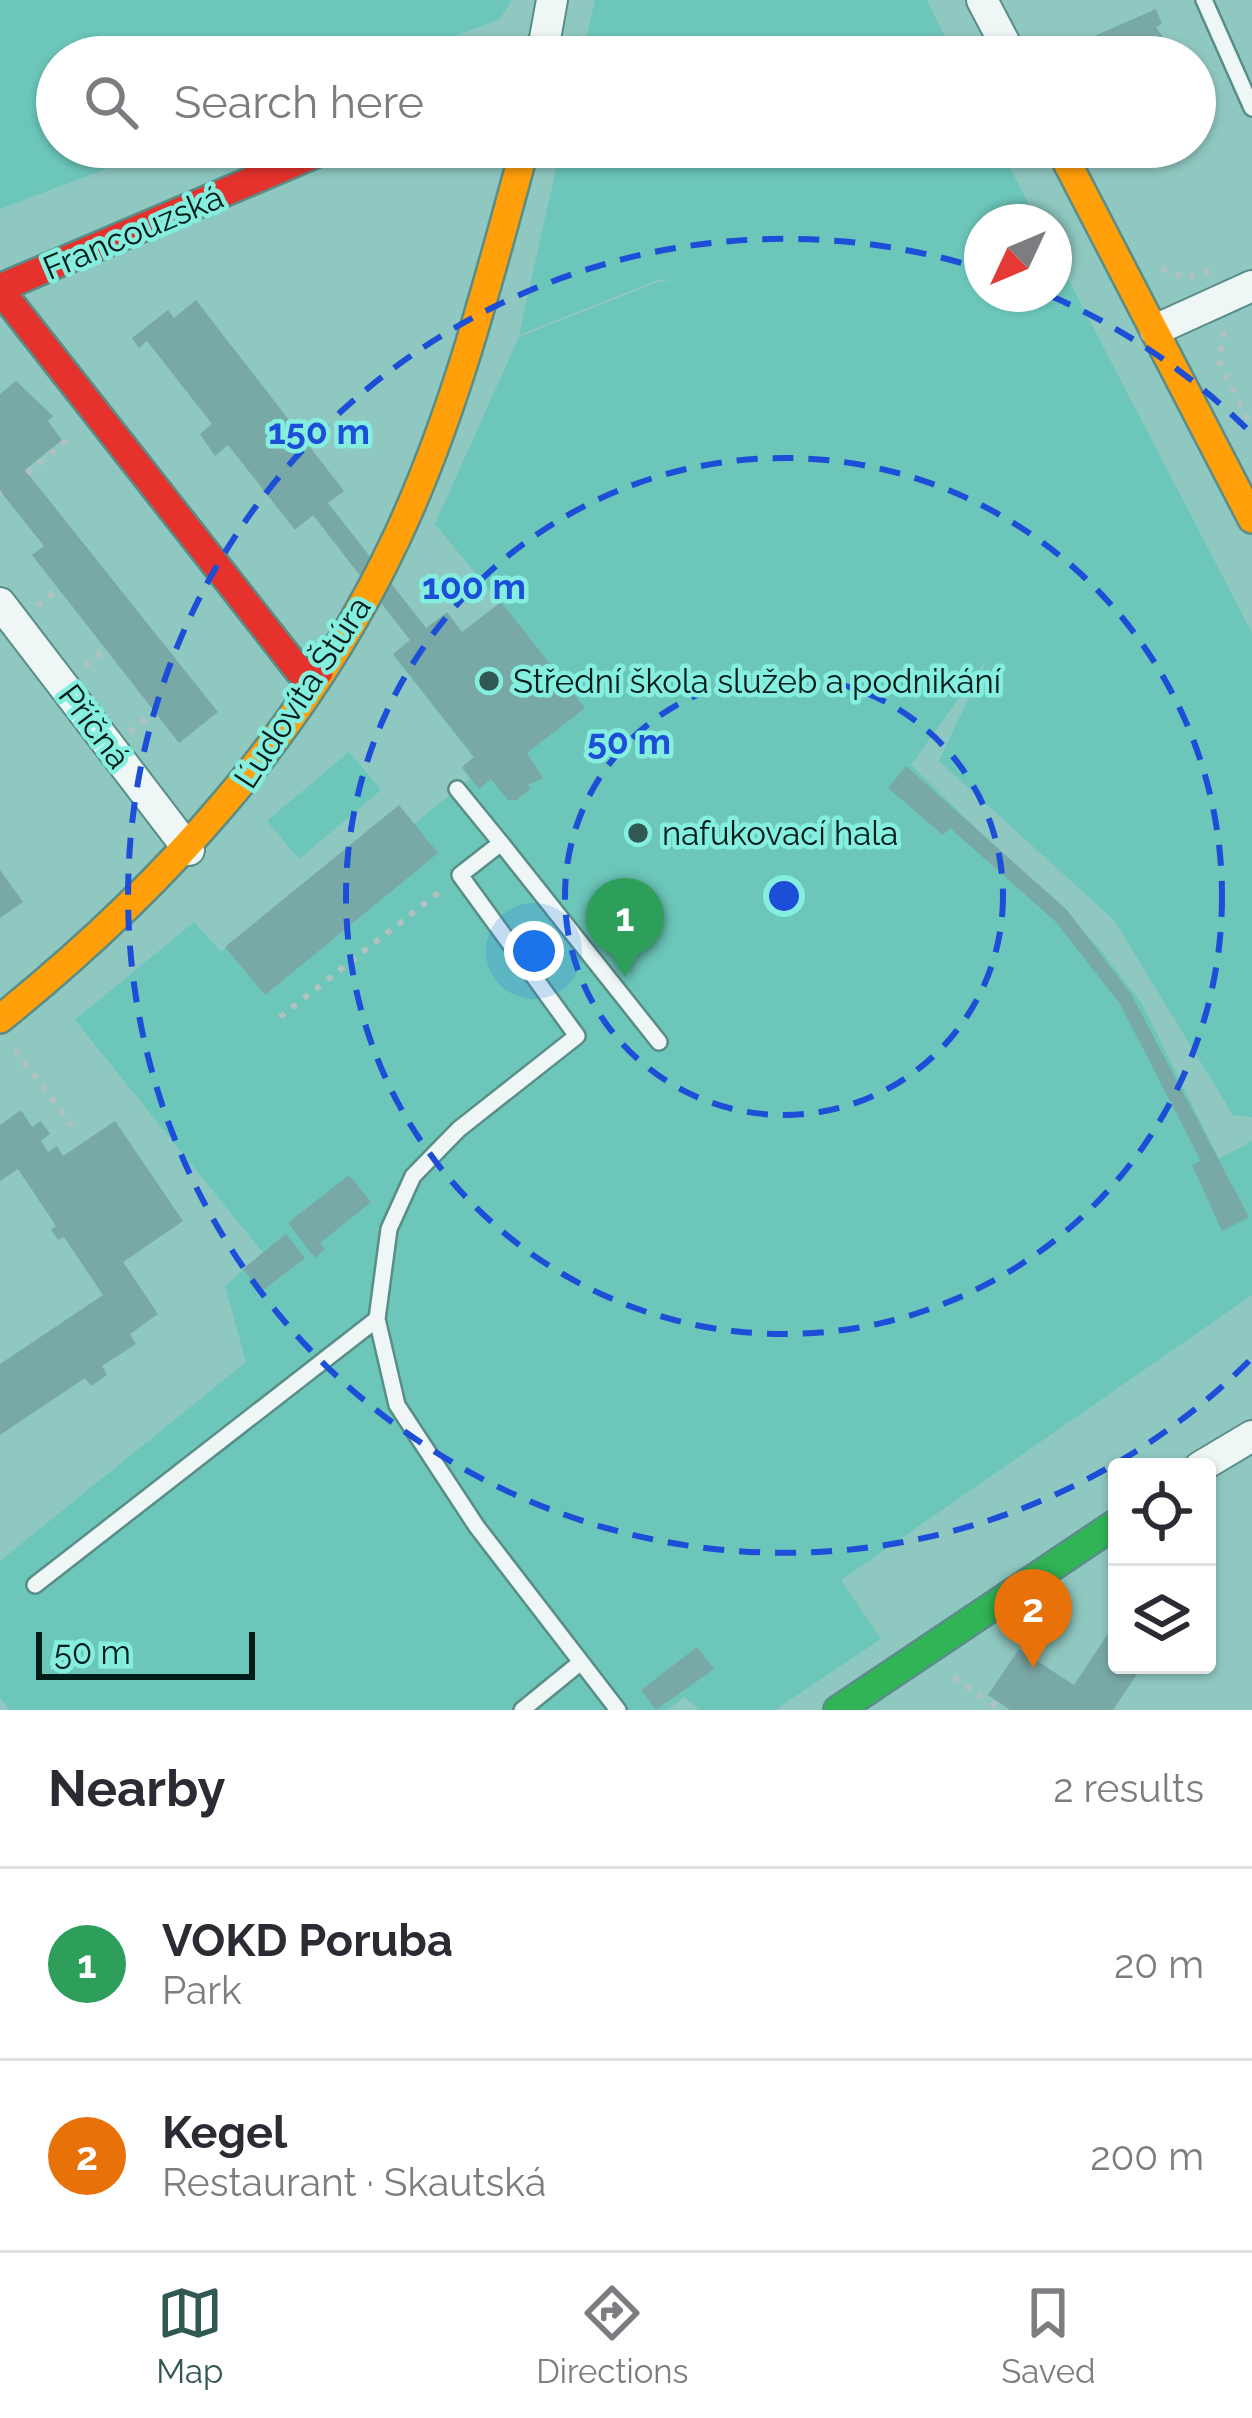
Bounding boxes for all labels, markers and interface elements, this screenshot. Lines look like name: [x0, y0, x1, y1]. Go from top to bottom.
search box: [36, 36, 1216, 168]
icon: search: [78, 69, 144, 135]
text: Search here: [174, 76, 424, 129]
street label: Francouzská: [37, 177, 229, 288]
north arrow: [964, 204, 1072, 312]
text: 150 m: [268, 410, 370, 452]
text: 100 m: [422, 565, 526, 607]
street label: Ľudovíta Štúra: [224, 588, 379, 795]
place label: Střední škola služeb a podnikání: [513, 662, 1002, 701]
marker: Střední škola služeb a podnikání: [476, 668, 502, 694]
street label: Příčná: [51, 677, 139, 776]
text: 50 m: [587, 720, 671, 762]
place label: nafukovací hala: [662, 814, 898, 853]
marker: nafukovací hala: [625, 820, 651, 846]
centre of rings: [763, 875, 805, 917]
pin: 1: [586, 878, 664, 977]
your location: [504, 921, 564, 981]
map controls: [1108, 1458, 1216, 1674]
button: locate: [1108, 1458, 1216, 1566]
button: layers: [1108, 1566, 1216, 1674]
pin: 2: [994, 1569, 1072, 1668]
scale bar: [36, 1626, 255, 1679]
text: 50 m: [54, 1633, 131, 1672]
text: Nearby: [48, 1758, 225, 1818]
text: 2 results: [1053, 1765, 1204, 1811]
text: VOKD Poruba: [162, 1914, 453, 1967]
text: 1: [77, 1941, 97, 1987]
text: 20 m: [1114, 1941, 1204, 1987]
text: Park: [162, 1967, 242, 2013]
text: Kegel: [162, 2106, 287, 2159]
text: 2: [76, 2133, 98, 2179]
text: 200 m: [1090, 2133, 1204, 2179]
text: Restaurant · Skautská: [162, 2159, 546, 2205]
tab: Map: [156, 2280, 223, 2391]
tab: Directions: [536, 2280, 689, 2391]
tab: Saved: [1001, 2280, 1096, 2391]

